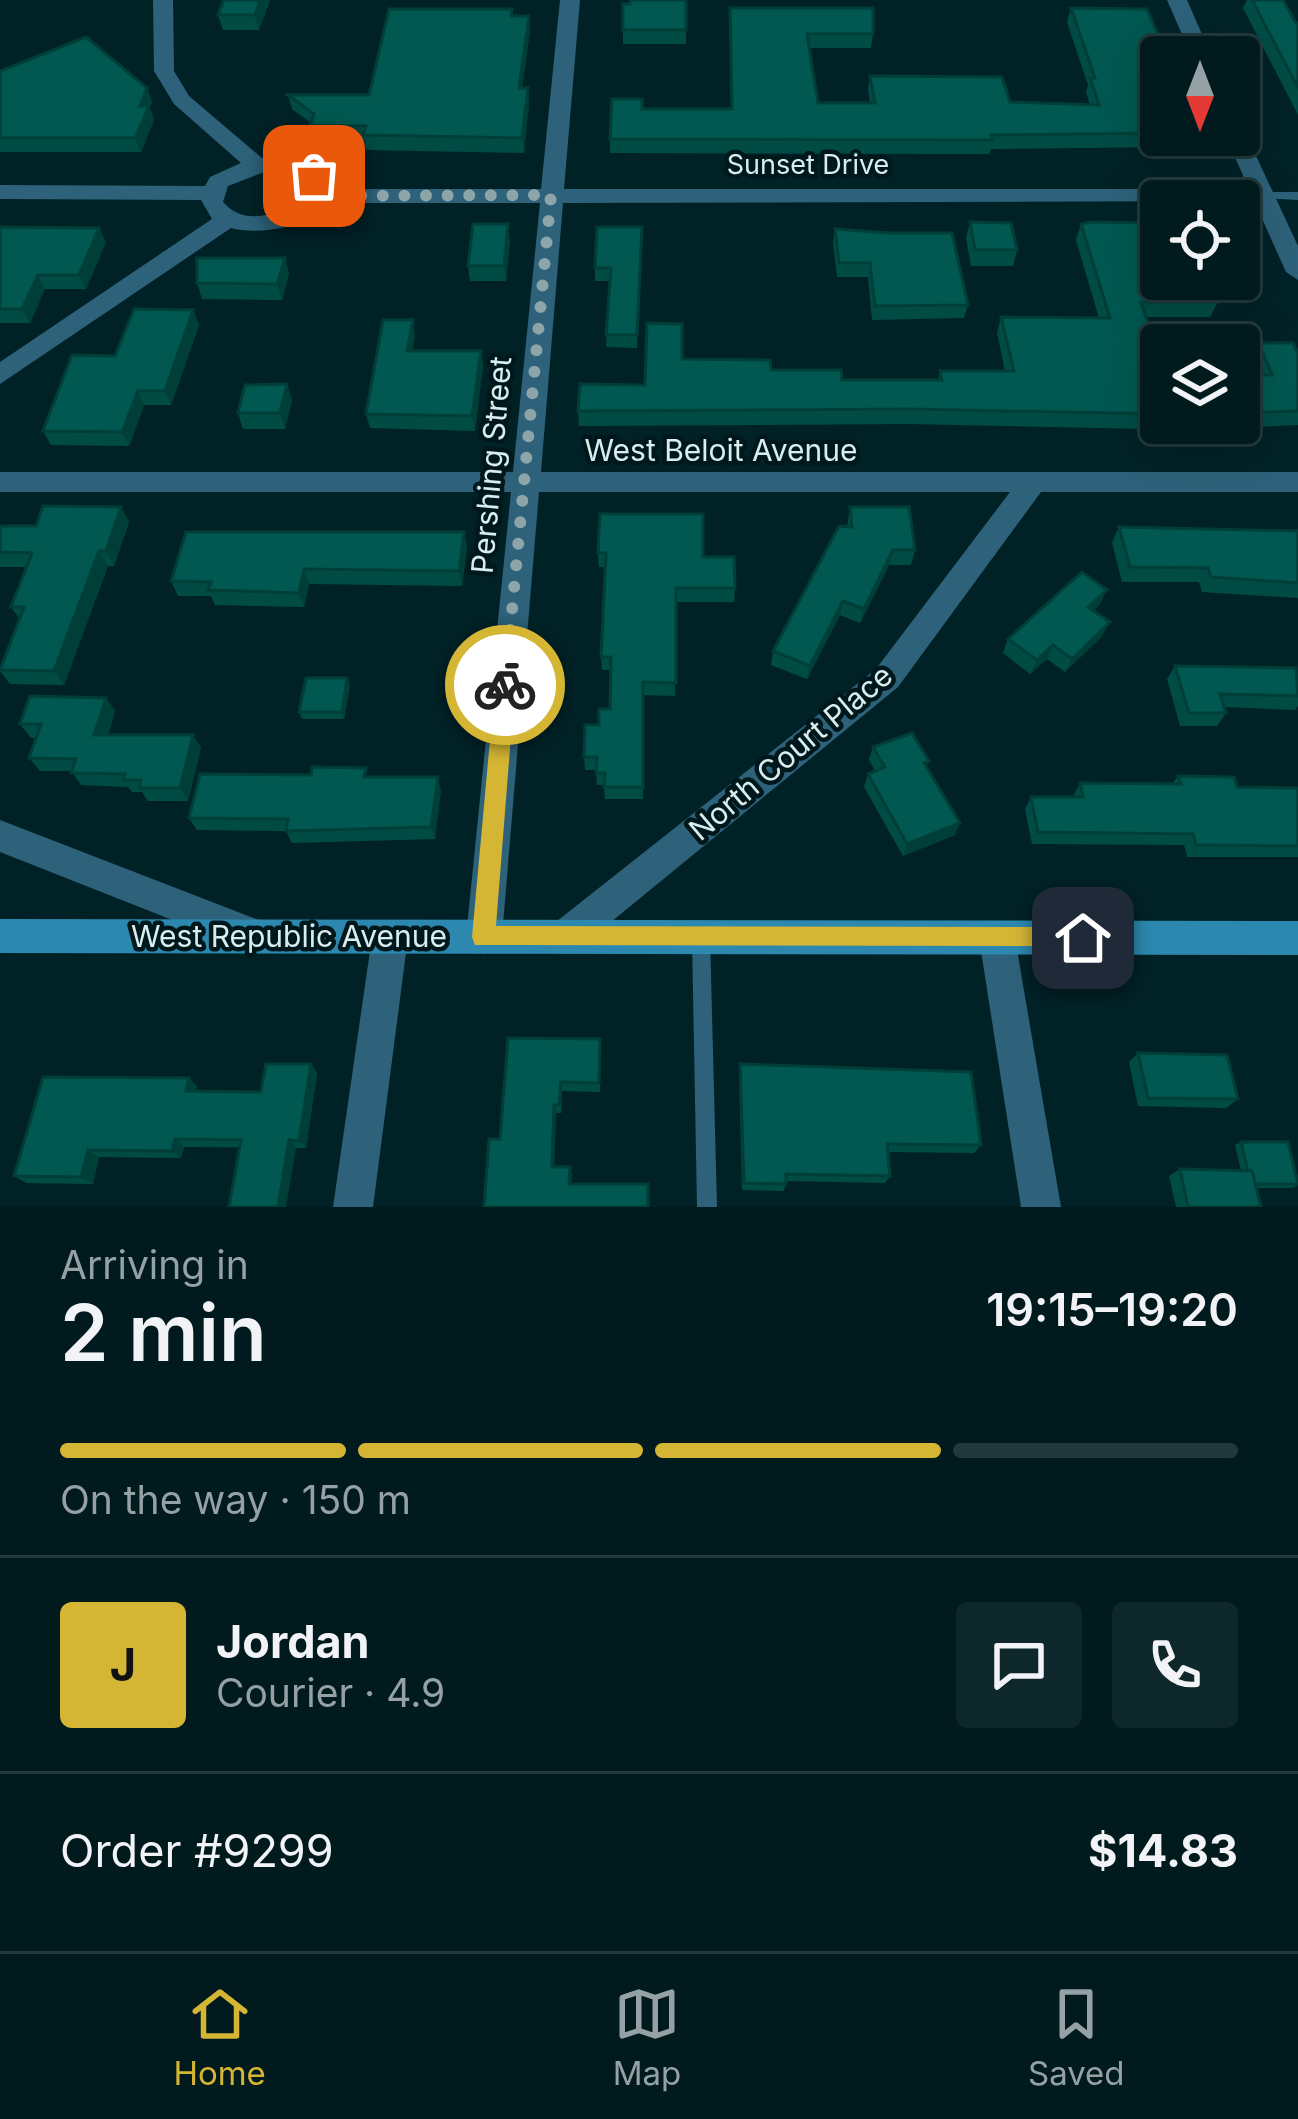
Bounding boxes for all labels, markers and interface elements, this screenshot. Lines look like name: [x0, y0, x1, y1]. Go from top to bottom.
north arrow: [1140, 36, 1260, 156]
map controls: [1140, 36, 1260, 444]
pin: [263, 125, 365, 227]
icon: bag: [281, 143, 347, 209]
street label: Sunset Drive: [727, 148, 889, 181]
button: locate: [1140, 180, 1260, 300]
button: layers: [1140, 324, 1260, 444]
street label: Pershing Street: [464, 355, 518, 575]
street label: West Beloit Avenue: [585, 432, 857, 468]
courier: [445, 625, 565, 745]
icon: bike: [472, 652, 538, 718]
street label: North Court Place: [682, 657, 899, 848]
pin: [1032, 887, 1134, 989]
icon: home: [1050, 905, 1116, 971]
street label: West Republic Avenue: [131, 918, 447, 954]
text: Arriving in: [60, 1241, 249, 1288]
text: 19:15–19:20: [986, 1282, 1238, 1337]
text: 2 min: [60, 1285, 267, 1380]
text: On the way · 150 m: [60, 1476, 411, 1523]
button: chat: [956, 1602, 1082, 1728]
button: phone: [1112, 1602, 1238, 1728]
text: Jordan: [216, 1614, 370, 1669]
text: J: [110, 1637, 136, 1692]
text: Courier · 4.9: [216, 1669, 445, 1716]
text: Order #9299: [60, 1823, 334, 1878]
text: $14.83: [1088, 1823, 1238, 1878]
tab: Home: [173, 1981, 266, 2093]
tab: Map: [613, 1981, 681, 2093]
tab: Saved: [1028, 1981, 1125, 2093]

